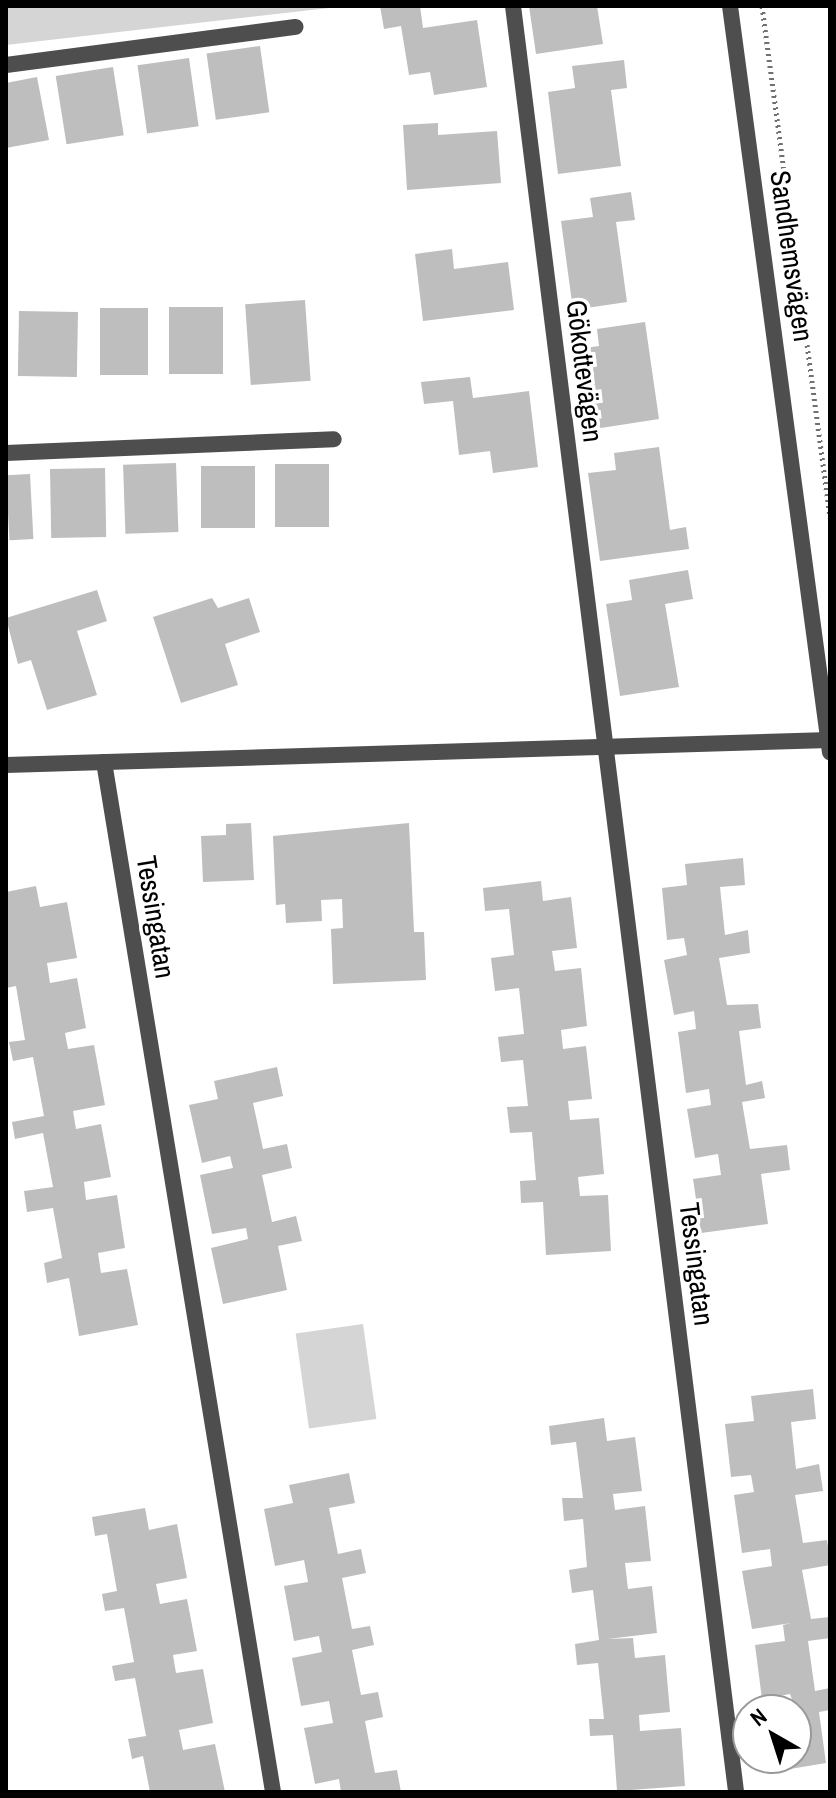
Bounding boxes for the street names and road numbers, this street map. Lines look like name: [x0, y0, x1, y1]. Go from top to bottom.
street label: Sandhemsvägen: [763, 168, 821, 344]
street label: Gökottevägen: [560, 298, 610, 444]
street label: Tessingatan: [130, 853, 182, 981]
street label: Tessingatan: [673, 1201, 721, 1327]

